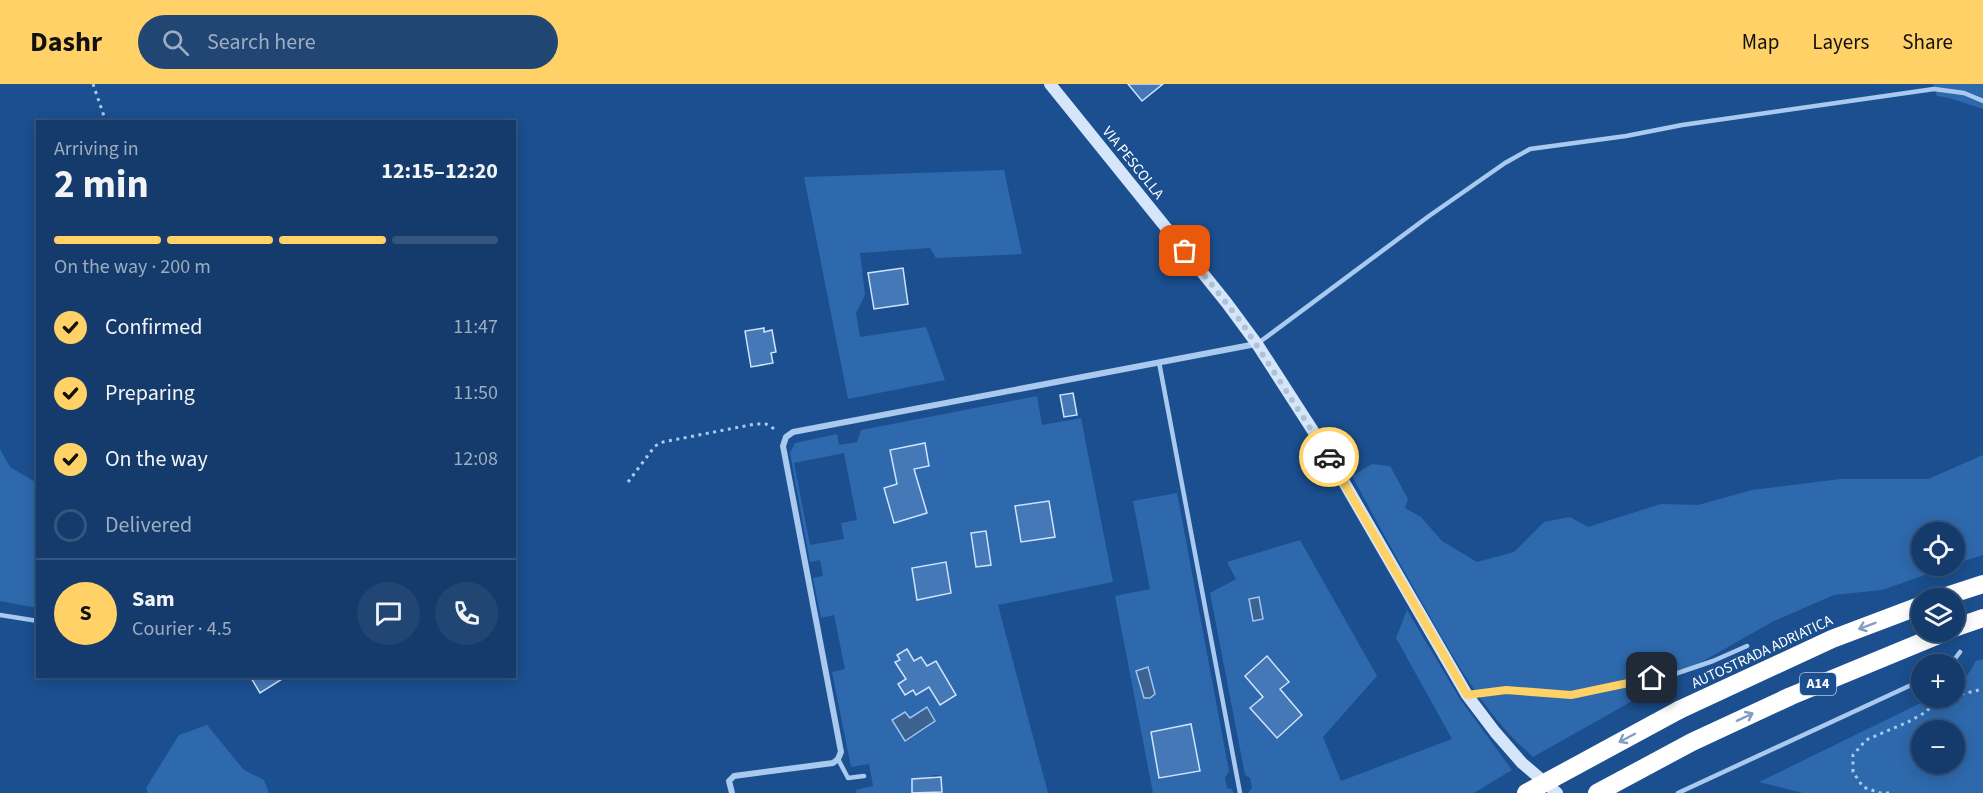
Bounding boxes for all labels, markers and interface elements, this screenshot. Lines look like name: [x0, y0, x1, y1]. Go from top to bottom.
search box: [138, 15, 558, 69]
text: Dashr: [30, 22, 102, 62]
icon: search: [159, 26, 192, 59]
text: Search here: [207, 26, 316, 58]
text: Map: [1742, 27, 1779, 57]
text: Layers: [1812, 27, 1869, 57]
text: Share: [1902, 27, 1953, 57]
street label: VIA PESCOLLA: [1097, 122, 1169, 204]
text: Arriving in: [54, 135, 139, 163]
text: 12:15–12:20: [381, 155, 498, 187]
text: 2 min: [54, 157, 149, 213]
pin: [1159, 225, 1210, 276]
icon: bag: [1168, 234, 1201, 267]
text: On the way · 200 m: [54, 253, 211, 281]
icon: check: [54, 311, 87, 344]
text: Confirmed: [105, 311, 202, 343]
text: 11:47: [453, 313, 498, 341]
icon: check: [54, 377, 87, 410]
text: Preparing: [105, 377, 195, 409]
text: 11:50: [453, 379, 498, 407]
courier: [1299, 427, 1359, 487]
icon: car: [1313, 441, 1346, 474]
icon: check: [54, 443, 87, 476]
text: On the way: [105, 443, 208, 475]
text: 12:08: [453, 445, 498, 473]
text: Delivered: [105, 509, 192, 541]
map controls: [1911, 522, 1965, 774]
button: locate: [1911, 522, 1965, 576]
button: chat: [357, 582, 420, 645]
button: phone: [435, 582, 498, 645]
text: Sam: [132, 583, 175, 615]
button: layers: [1911, 588, 1965, 642]
text: S: [79, 597, 92, 629]
street label: AUTOSTRADA ADRIATICA: [1688, 610, 1837, 694]
text: Courier · 4.5: [132, 615, 232, 643]
one-way arrow: [1858, 621, 1877, 632]
pin: [1626, 652, 1677, 703]
button: +: [1911, 654, 1965, 708]
icon: home: [1635, 661, 1668, 694]
road number: A14: [1800, 673, 1836, 695]
one-way arrow: [1735, 711, 1753, 723]
button: −: [1911, 720, 1965, 774]
one-way arrow: [1619, 733, 1637, 744]

